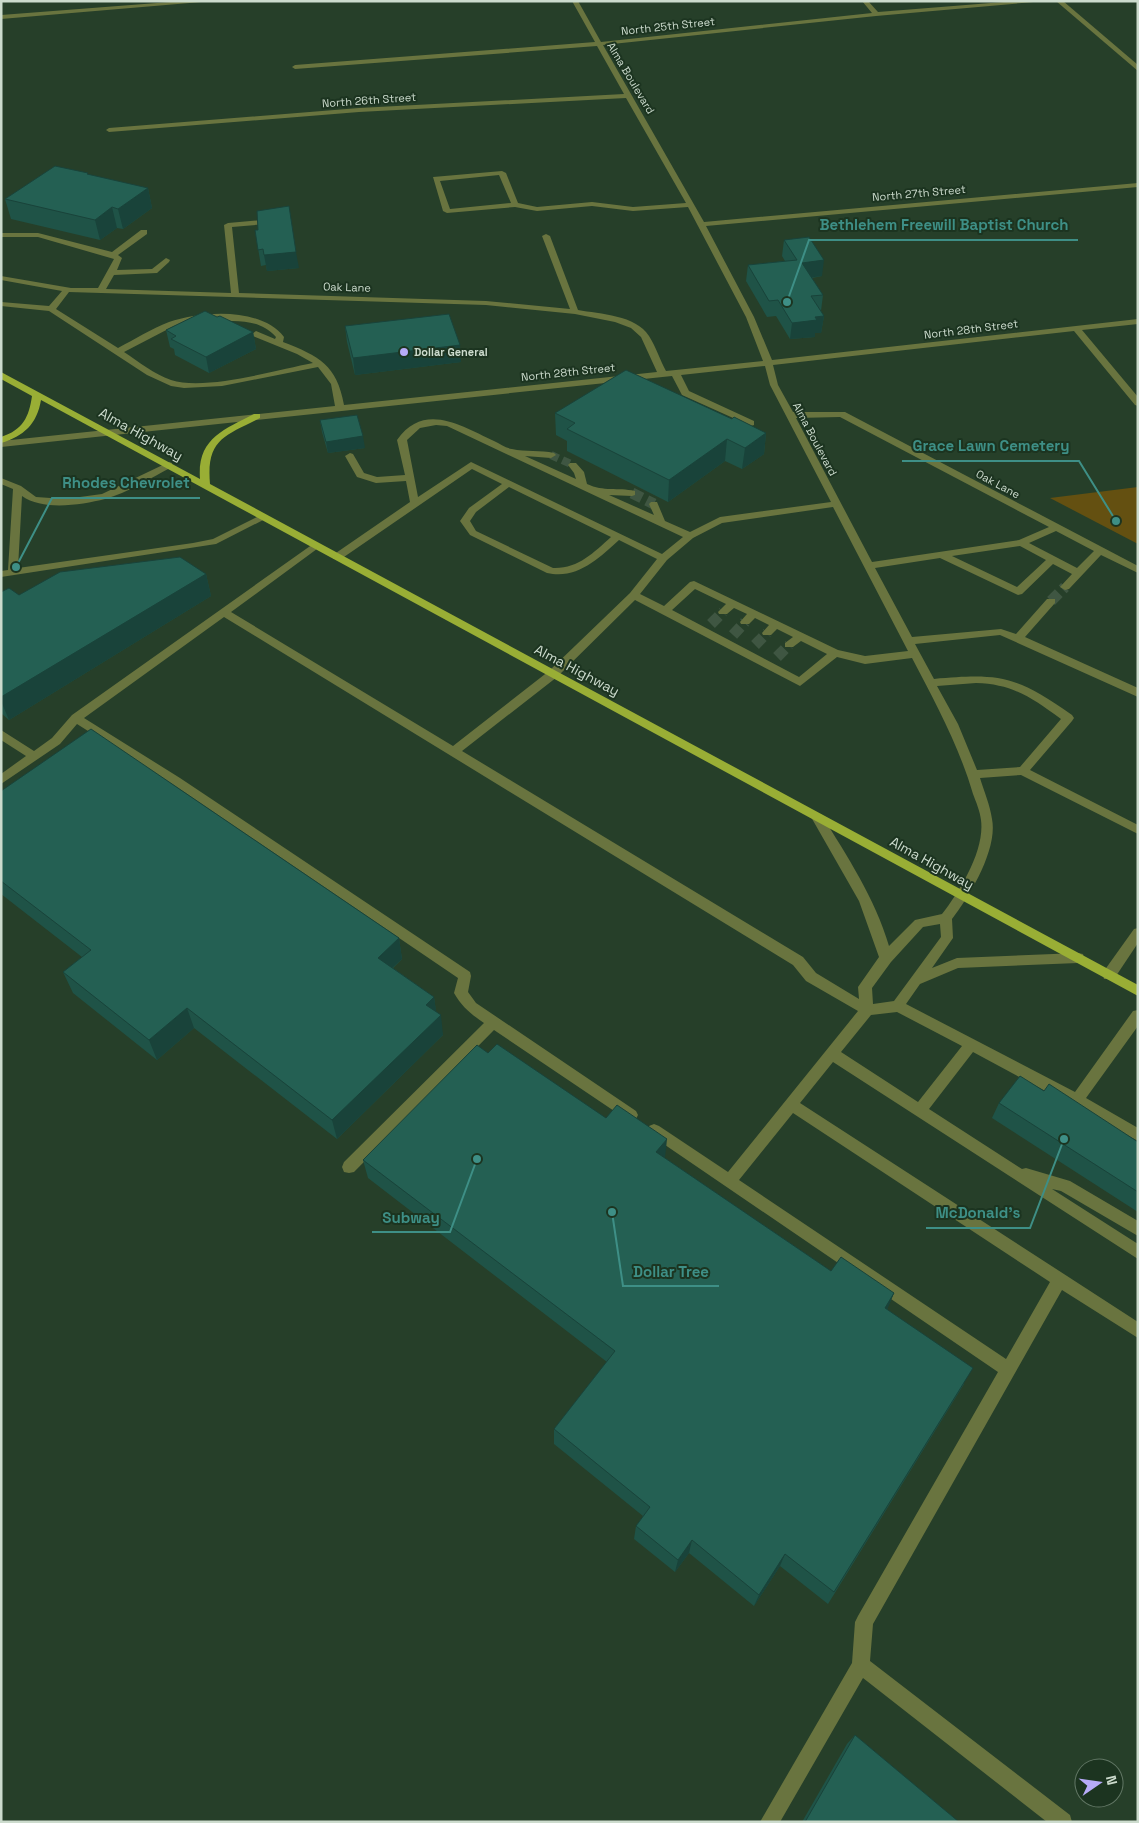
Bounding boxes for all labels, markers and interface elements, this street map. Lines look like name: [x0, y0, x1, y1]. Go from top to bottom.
street label: North 25th Street: [620, 14, 716, 38]
street label: Alma Boulevard: [604, 40, 658, 116]
street label: North 26th Street: [321, 90, 417, 110]
street label: North 27th Street: [872, 182, 966, 204]
callout: Bethlehem Freewill Baptist Church: [809, 210, 1078, 240]
text: Bethlehem Freewill Baptist Church: [820, 215, 1069, 234]
street label: Oak Lane: [323, 279, 371, 295]
street label: North 28th Street: [923, 316, 1019, 342]
place label: Dollar General: [414, 345, 488, 359]
marker: Dollar General: [398, 346, 410, 358]
street label: North 28th Street: [520, 360, 616, 384]
street label: Alma Boulevard: [790, 400, 840, 478]
street label: Alma Highway: [96, 403, 186, 465]
callout: Grace Lawn Cemetery: [902, 431, 1079, 461]
text: Grace Lawn Cemetery: [913, 436, 1070, 455]
street label: Oak Lane: [974, 467, 1022, 501]
callout: Rhodes Chevrolet: [52, 468, 200, 498]
text: Rhodes Chevrolet: [62, 473, 190, 492]
street label: Alma Highway: [531, 640, 623, 700]
street label: Alma Highway: [887, 832, 977, 894]
callout: McDonald's: [926, 1198, 1030, 1228]
callout: Subway: [372, 1202, 450, 1232]
text: McDonald's: [936, 1203, 1021, 1222]
text: Subway: [382, 1208, 440, 1227]
callout: Dollar Tree: [623, 1256, 719, 1286]
text: Dollar Tree: [633, 1262, 709, 1281]
north arrow: [1074, 1758, 1124, 1808]
text: N: [1102, 1773, 1121, 1787]

